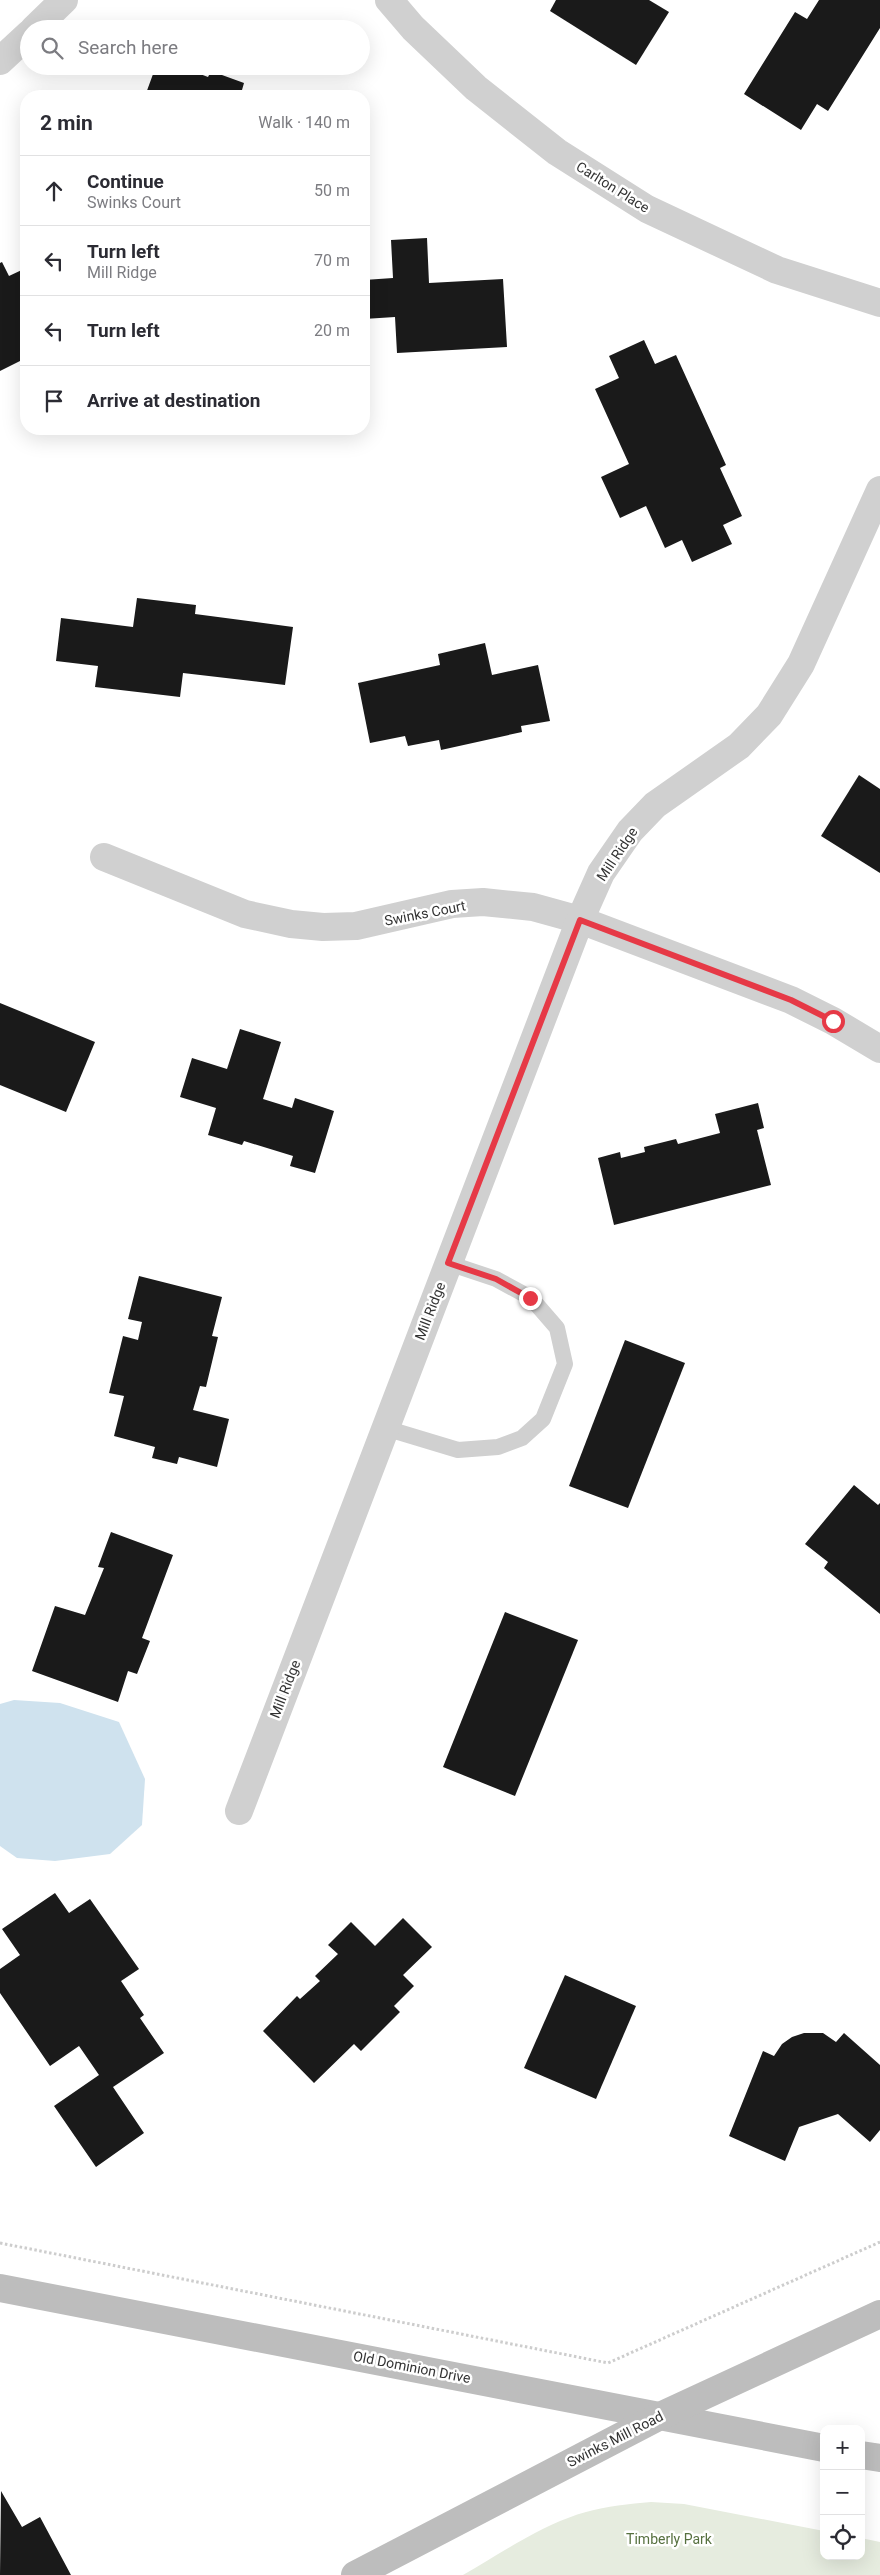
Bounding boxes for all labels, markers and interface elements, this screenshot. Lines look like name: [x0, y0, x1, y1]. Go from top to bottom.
search box: [20, 20, 370, 75]
icon: search: [38, 34, 66, 62]
text: Search here: [78, 36, 178, 59]
text: 2 min: [40, 111, 93, 135]
text: Walk · 140 m: [258, 113, 350, 132]
street label: Carlton Place: [574, 158, 652, 216]
text: Continue: [87, 170, 164, 193]
icon: ahead: [40, 177, 68, 205]
text: 50 m: [314, 181, 350, 200]
text: Swinks Court: [87, 193, 181, 212]
text: Turn left: [87, 240, 160, 263]
icon: left: [40, 247, 68, 275]
text: 70 m: [314, 251, 350, 270]
text: Mill Ridge: [87, 263, 157, 282]
icon: left: [40, 317, 68, 345]
text: Turn left: [87, 319, 160, 342]
text: 20 m: [314, 321, 350, 340]
icon: arrive: [40, 387, 68, 415]
text: Arrive at destination: [87, 389, 260, 412]
street label: Mill Ridge: [593, 824, 641, 884]
street label: Swinks Court: [383, 897, 467, 929]
route start: [822, 1010, 845, 1033]
street label: Mill Ridge: [412, 1280, 448, 1342]
route end: [519, 1287, 542, 1310]
street label: Mill Ridge: [267, 1658, 303, 1720]
street label: Old Dominion Drive: [352, 2348, 472, 2386]
street label: Swinks Mill Road: [564, 2408, 666, 2470]
map controls: [820, 2425, 865, 2560]
button: +: [820, 2425, 865, 2470]
button: −: [820, 2470, 865, 2515]
button: locate: [820, 2515, 865, 2560]
park label: Timberly Park: [626, 2531, 713, 2547]

